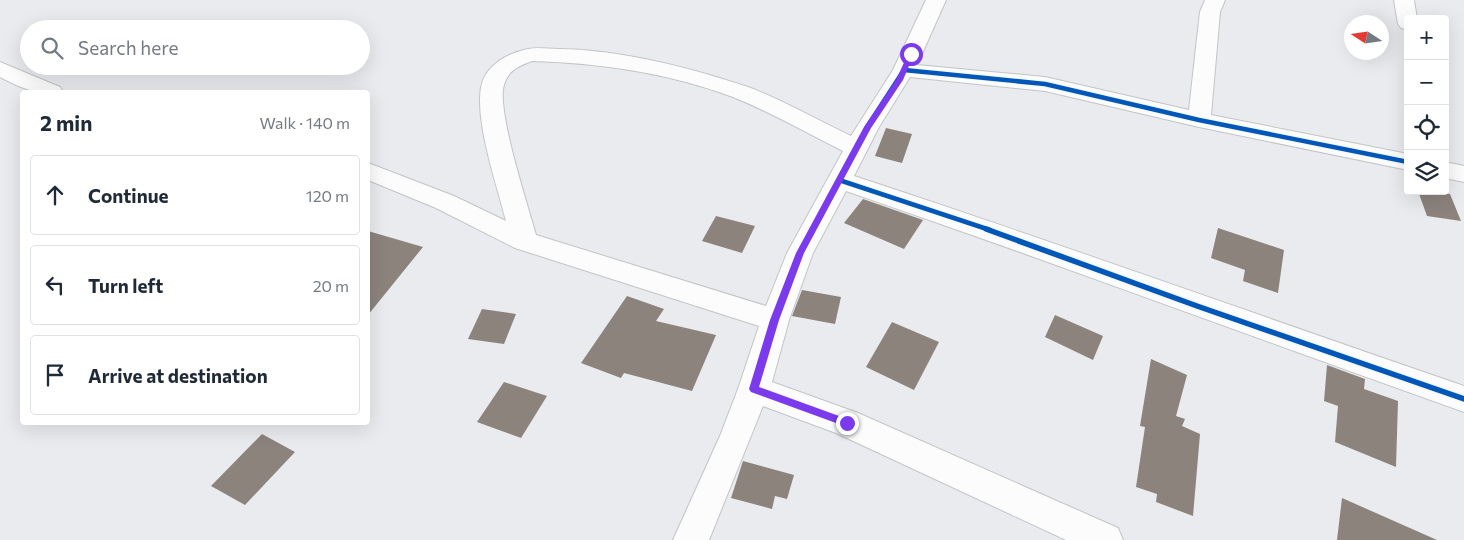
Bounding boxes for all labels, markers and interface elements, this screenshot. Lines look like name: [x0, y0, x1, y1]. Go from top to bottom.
north arrow: [1344, 15, 1389, 60]
map controls: [1404, 15, 1449, 195]
button: +: [1404, 15, 1449, 60]
search box: [20, 20, 370, 75]
icon: search: [38, 34, 66, 62]
text: Search here: [78, 36, 178, 59]
route start: [900, 43, 923, 66]
button: −: [1404, 60, 1449, 105]
button: locate: [1404, 105, 1449, 150]
text: 2 min: [40, 110, 92, 135]
text: Walk · 140 m: [260, 113, 350, 132]
button: layers: [1404, 150, 1449, 195]
icon: ahead: [41, 181, 69, 209]
text: Continue: [88, 184, 168, 207]
text: 120 m: [306, 186, 349, 205]
icon: left: [41, 271, 69, 299]
text: Turn left: [88, 274, 163, 297]
text: 20 m: [313, 276, 349, 295]
icon: arrive: [41, 361, 69, 389]
text: Arrive at destination: [88, 364, 268, 387]
route end: [836, 412, 859, 435]

